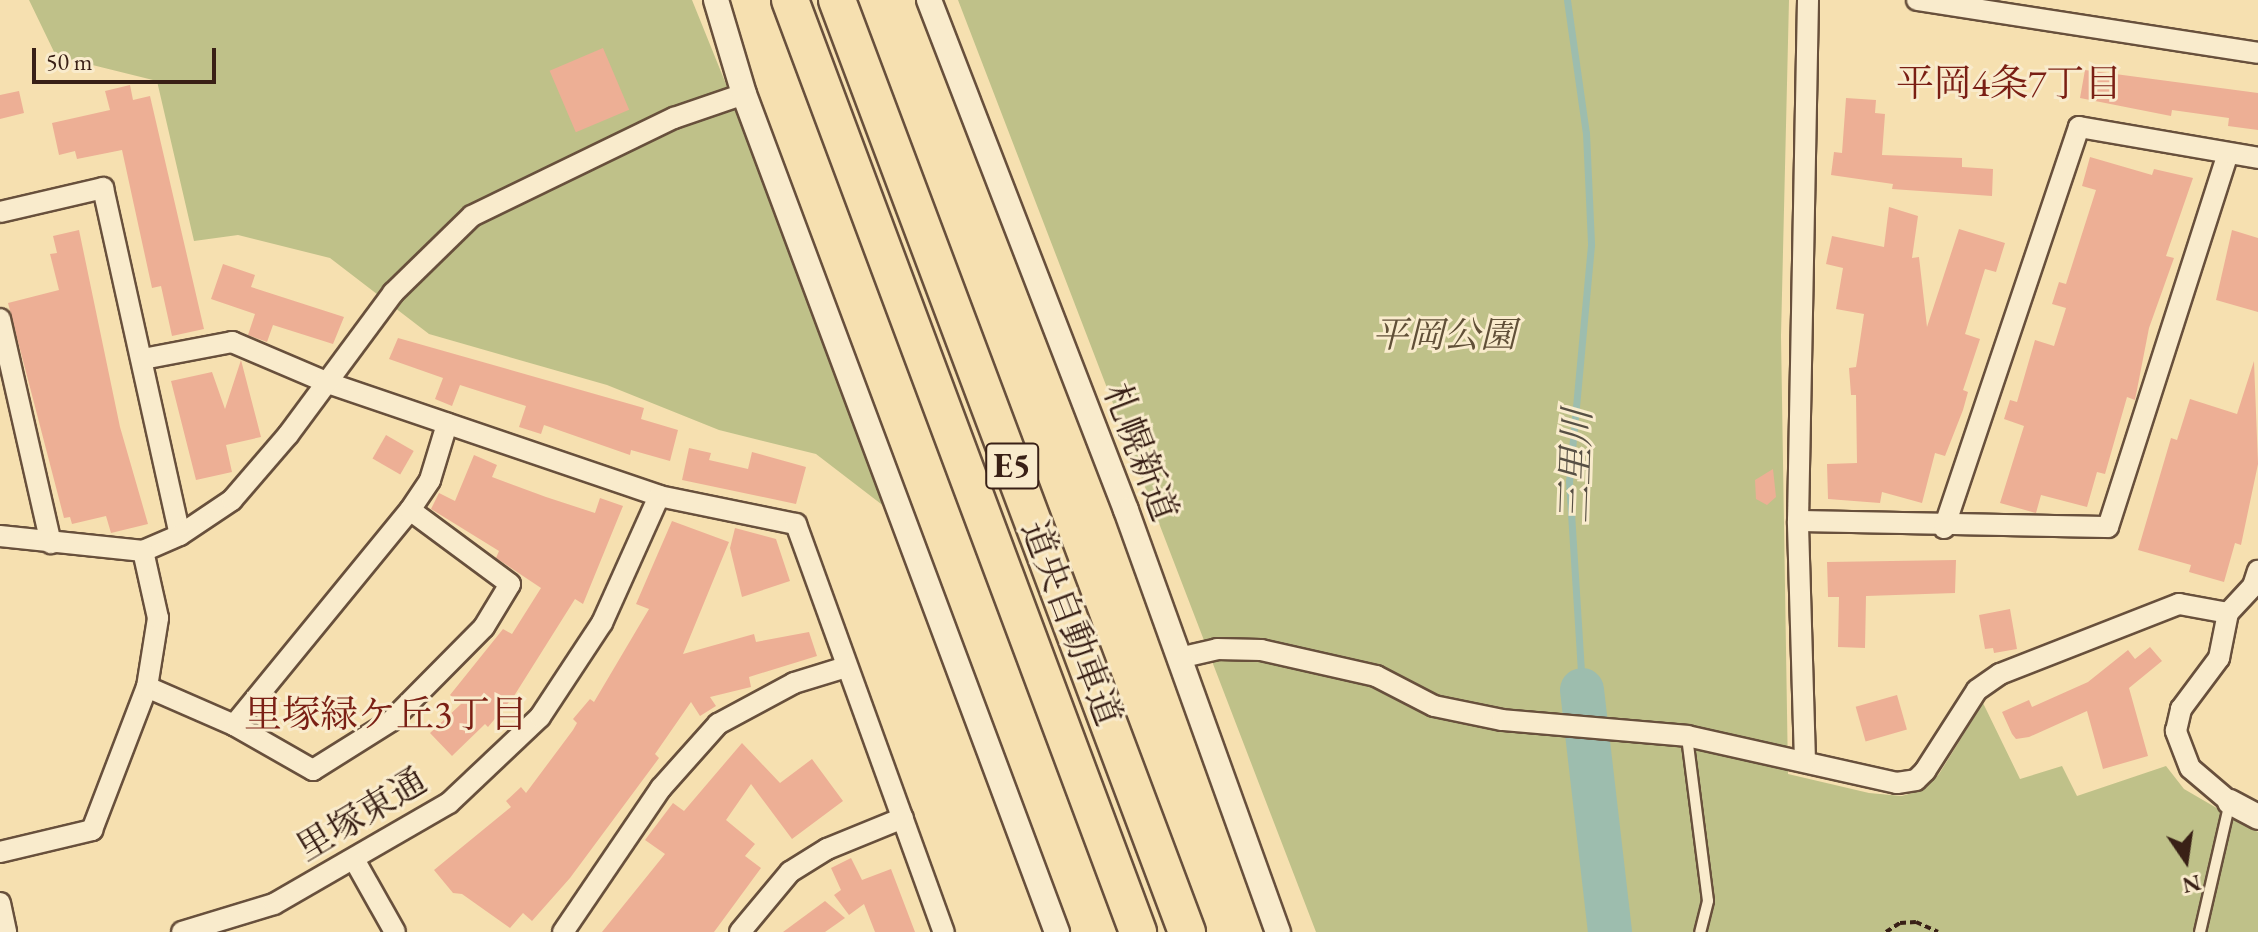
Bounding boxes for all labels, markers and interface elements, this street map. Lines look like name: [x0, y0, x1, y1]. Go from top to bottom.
scale bar: [36, 32, 220, 82]
text: 50 m: [46, 46, 93, 77]
district label: 平岡4条7丁目: [1896, 60, 2122, 106]
park label: 平岡公園: [1372, 313, 1516, 357]
street label: 札幌新道: [1095, 377, 1187, 527]
water label: 三里川: [1550, 408, 1600, 524]
road number: E5: [984, 436, 1040, 496]
street label: 道央自動車道: [1013, 514, 1131, 732]
district label: 里塚緑ケ丘3丁目: [244, 691, 528, 737]
street label: 里塚東通: [288, 758, 434, 870]
north arrow: [2146, 820, 2226, 900]
text: N: [2180, 868, 2203, 900]

